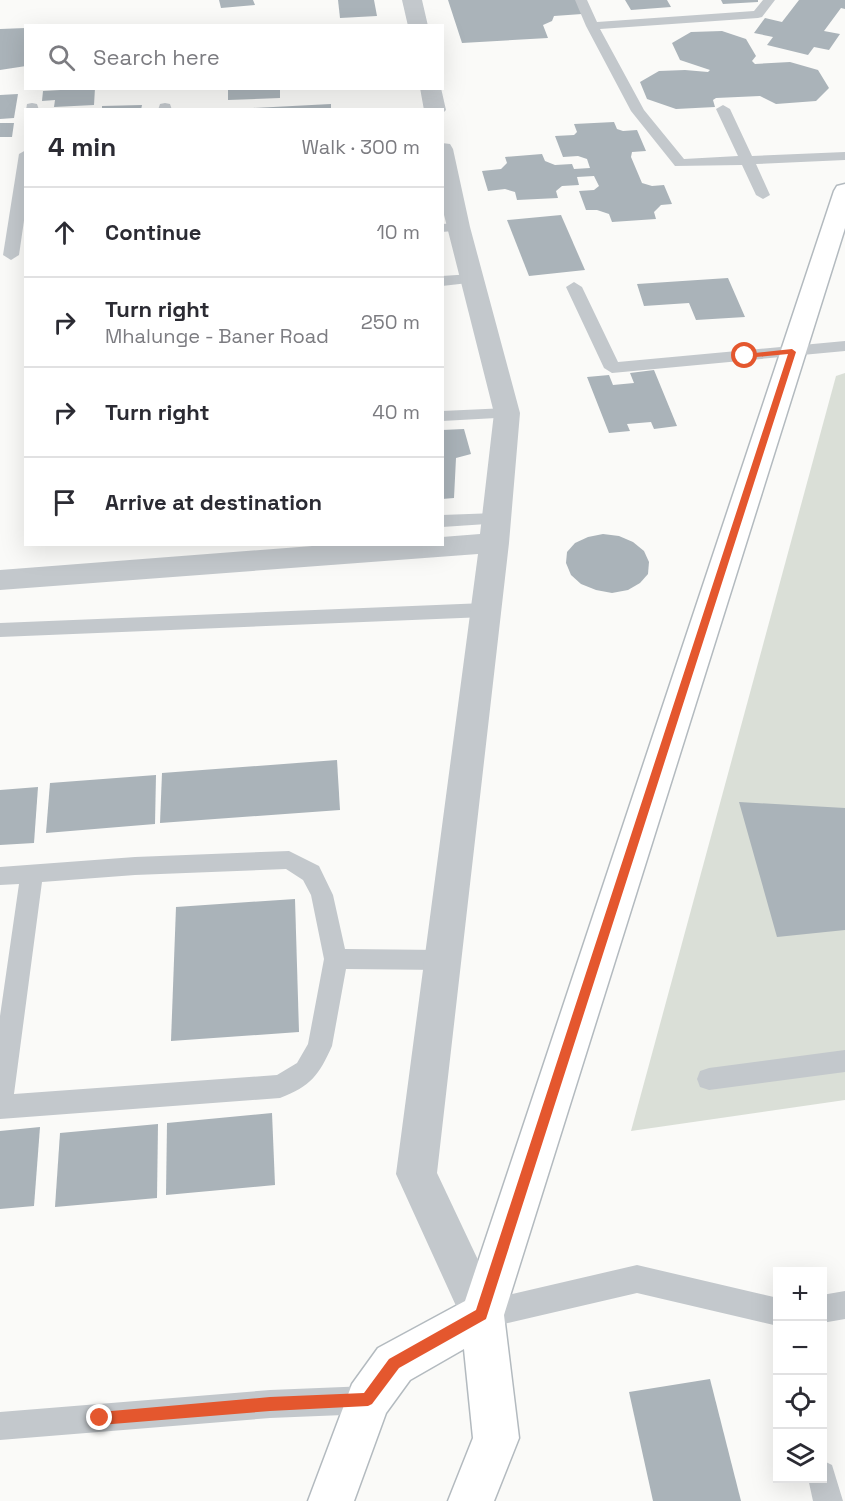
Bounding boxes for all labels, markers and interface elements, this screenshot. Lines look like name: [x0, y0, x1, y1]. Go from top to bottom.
search box: [24, 24, 444, 90]
icon: search: [45, 41, 78, 74]
text: Search here: [93, 43, 220, 71]
text: 4 min: [48, 130, 116, 164]
text: Walk · 300 m: [301, 134, 420, 160]
icon: ahead: [48, 216, 81, 249]
text: Continue: [105, 218, 201, 246]
text: 10 m: [376, 219, 420, 245]
text: Turn right: [105, 295, 210, 323]
icon: right: [48, 306, 81, 339]
text: 250 m: [361, 309, 420, 335]
text: Mhalunge - Baner Road: [105, 323, 329, 349]
route start: [731, 342, 757, 368]
icon: right: [48, 396, 81, 429]
text: Turn right: [105, 398, 210, 426]
text: 40 m: [372, 399, 420, 425]
icon: arrive: [48, 486, 81, 519]
text: Arrive at destination: [105, 488, 322, 516]
map controls: [773, 1267, 827, 1483]
button: +: [773, 1267, 827, 1321]
button: −: [773, 1321, 827, 1375]
button: locate: [773, 1375, 827, 1429]
route end: [86, 1404, 112, 1430]
button: layers: [773, 1429, 827, 1483]

